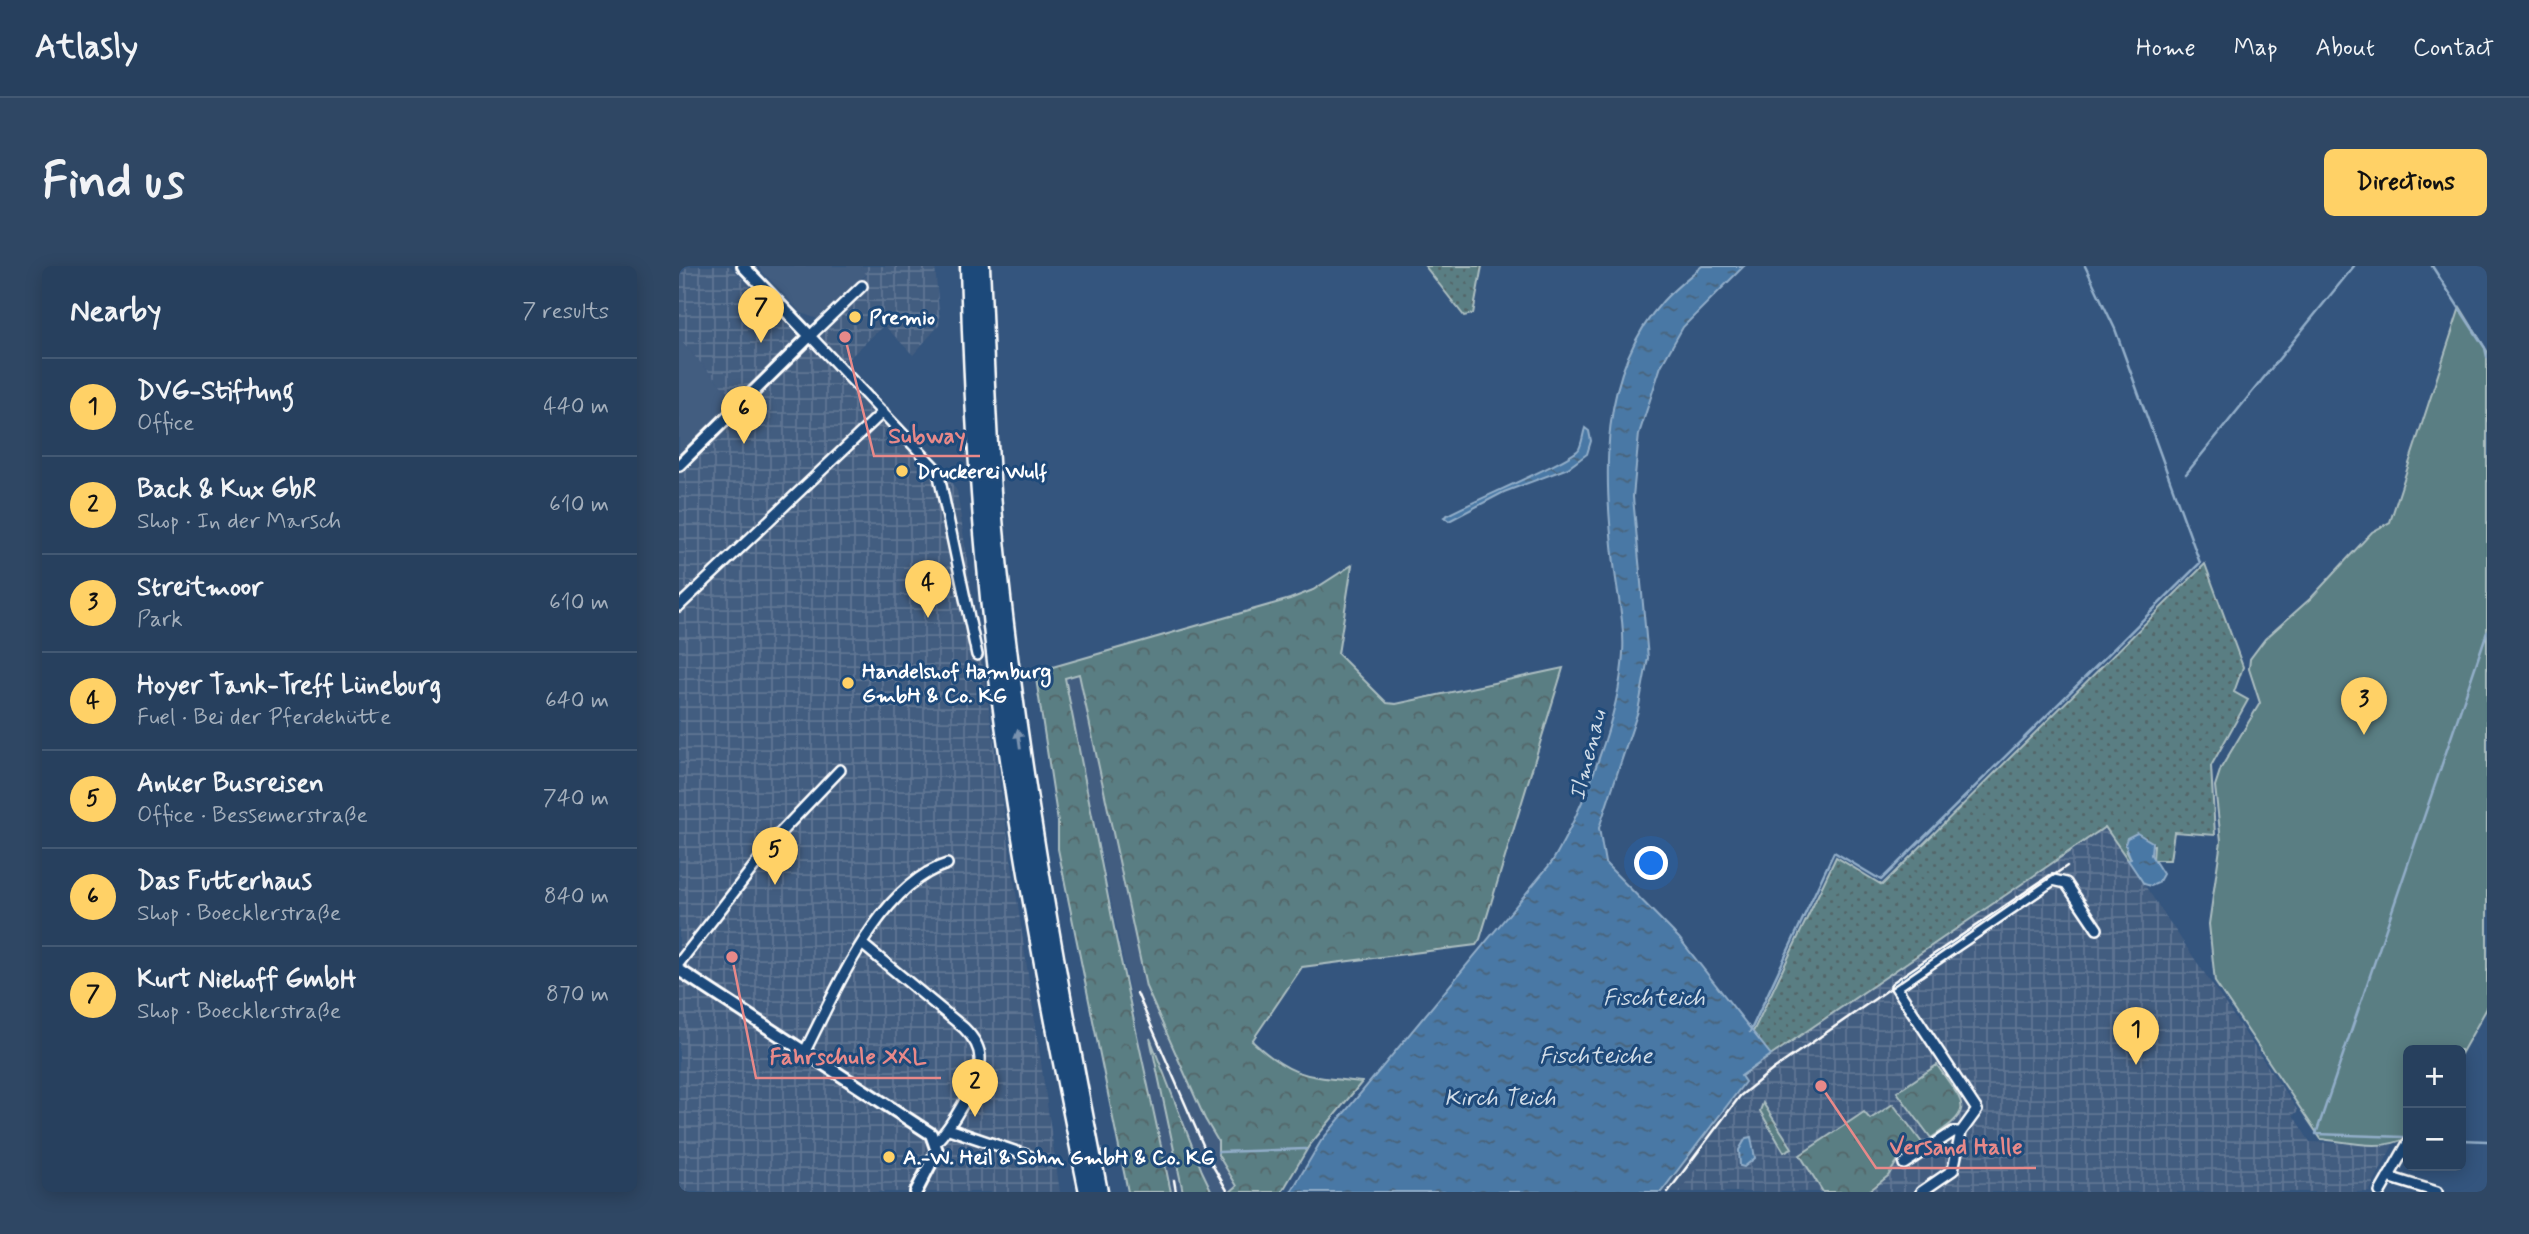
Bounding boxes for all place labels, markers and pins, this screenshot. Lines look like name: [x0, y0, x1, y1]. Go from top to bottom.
pin: 7: [738, 285, 784, 343]
place label: Premio: [869, 304, 935, 332]
marker: Premio: [847, 309, 863, 325]
pin: 6: [721, 386, 767, 444]
callout: Subway: [874, 412, 980, 456]
place label: Druckerei Wulf: [916, 458, 1047, 486]
marker: Druckerei Wulf: [894, 463, 910, 479]
pin: 4: [905, 560, 951, 618]
place label: Handelshof Hamburg GmbH & Co. KG: [862, 658, 1051, 710]
marker: Handelshof Hamburg GmbH & Co. KG: [840, 675, 856, 691]
pin: 3: [2341, 677, 2387, 735]
pin: 5: [752, 827, 798, 885]
pin: 1: [2113, 1007, 2159, 1065]
callout: Fahrschule XXL: [756, 1034, 941, 1078]
pin: 2: [952, 1059, 998, 1117]
callout: Versand Halle: [1876, 1124, 2036, 1168]
place label: A.-W. Heil & Sohn GmbH & Co. KG: [903, 1144, 1215, 1172]
marker: A.-W. Heil & Sohn GmbH & Co. KG: [881, 1149, 897, 1165]

